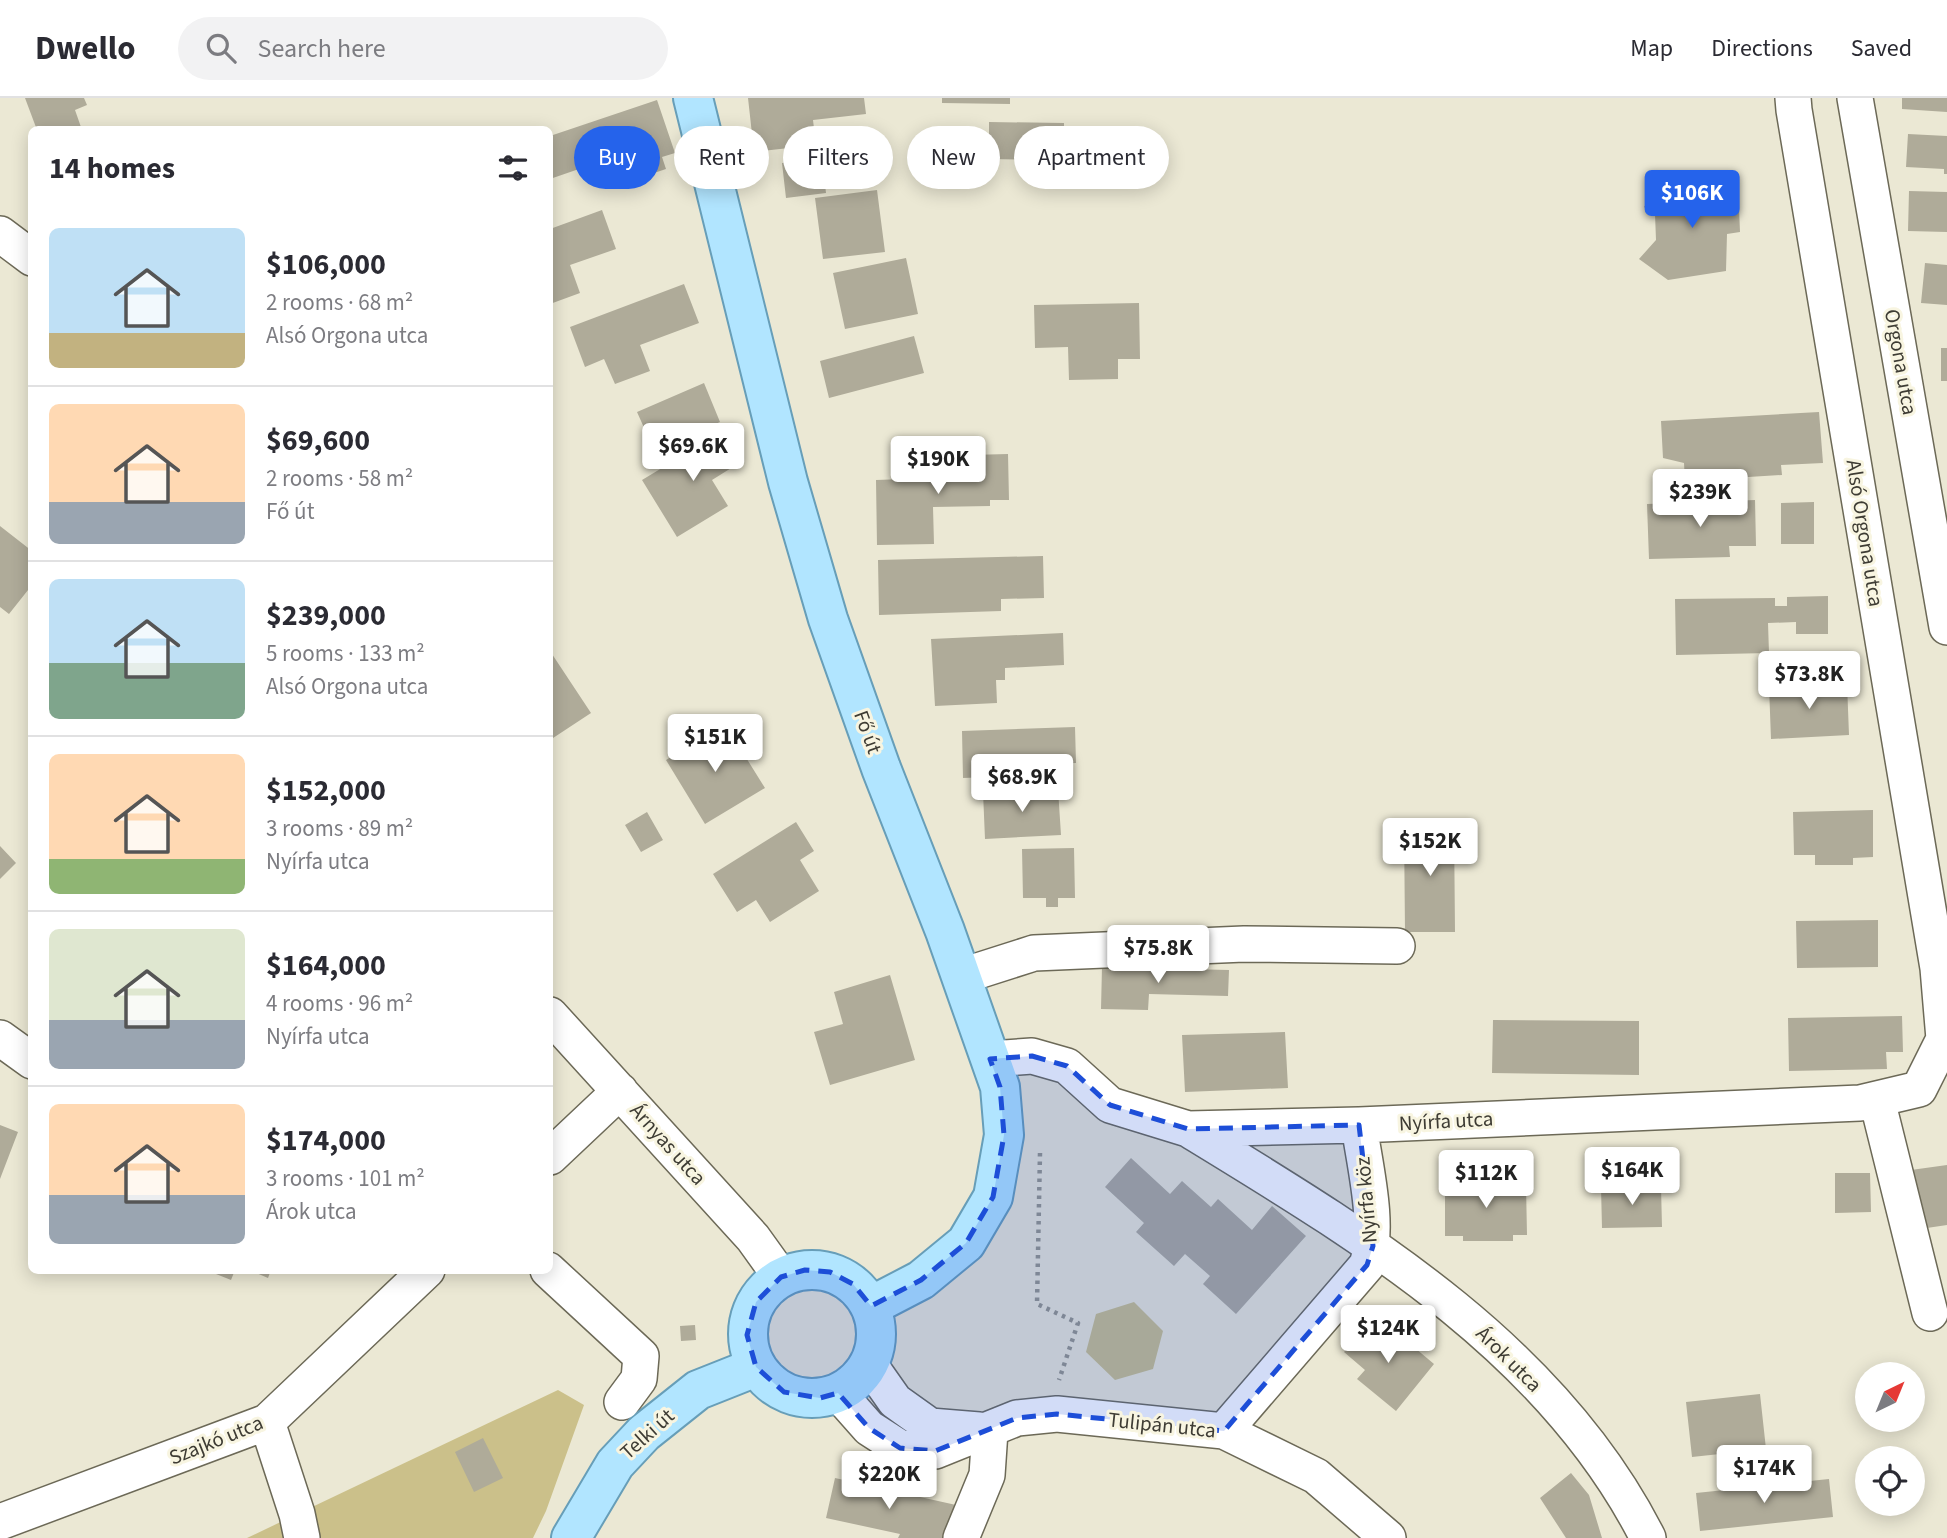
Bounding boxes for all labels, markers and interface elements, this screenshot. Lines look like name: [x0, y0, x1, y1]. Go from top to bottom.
search box: [178, 17, 668, 80]
text: Dwello: [35, 25, 136, 72]
icon: search: [202, 29, 240, 67]
text: Search here: [258, 30, 386, 67]
text: Map: [1630, 31, 1673, 66]
text: Directions: [1711, 31, 1813, 66]
text: Saved: [1851, 31, 1912, 66]
chip: Buy: [574, 126, 660, 189]
chip: Rent: [674, 126, 769, 189]
chip: Filters: [783, 126, 893, 189]
chip: New: [907, 126, 1000, 189]
chip: Apartment: [1014, 126, 1169, 189]
text: 14 homes: [49, 147, 175, 190]
icon: filters: [494, 149, 532, 187]
pin: $106K: [1643, 170, 1741, 230]
text: $106K: [1661, 176, 1723, 209]
text: $106,000: [266, 243, 386, 286]
icon: home: [105, 256, 189, 340]
text: 2 rooms · 68 m²: [266, 286, 413, 319]
street label: Orgona utca: [1877, 307, 1925, 417]
text: Alsó Orgona utca: [266, 319, 428, 352]
text: $69,600: [266, 419, 370, 462]
pin: $69.6K: [636, 424, 750, 483]
text: $69.6K: [658, 429, 728, 462]
icon: home: [105, 432, 189, 516]
pin: $190K: [889, 436, 987, 496]
text: $190K: [907, 442, 969, 475]
street label: Alsó Orgona utca: [1839, 457, 1891, 609]
text: 2 rooms · 58 m²: [266, 462, 413, 495]
pin: $239K: [1651, 470, 1749, 529]
text: $239K: [1669, 475, 1731, 508]
text: Fő út: [266, 495, 314, 528]
text: $239,000: [266, 594, 386, 637]
icon: home: [105, 607, 189, 691]
text: 5 rooms · 133 m²: [266, 637, 425, 670]
pin: $73.8K: [1752, 652, 1866, 711]
text: $73.8K: [1774, 657, 1844, 690]
text: Alsó Orgona utca: [266, 670, 428, 703]
street label: Fő út: [846, 706, 890, 758]
pin: $151K: [666, 714, 764, 774]
text: $151K: [684, 720, 746, 753]
pin: $68.9K: [965, 754, 1079, 814]
text: $68.9K: [987, 760, 1057, 793]
text: $152,000: [266, 769, 386, 812]
icon: home: [105, 782, 189, 866]
text: 3 rooms · 89 m²: [266, 812, 413, 845]
pin: $152K: [1381, 818, 1479, 878]
text: $152K: [1399, 824, 1461, 857]
text: Nyírfa utca: [266, 845, 370, 878]
pin: $75.8K: [1101, 926, 1215, 985]
text: $75.8K: [1123, 931, 1193, 964]
text: $164,000: [266, 944, 386, 987]
icon: home: [105, 957, 189, 1041]
text: 4 rooms · 96 m²: [266, 987, 413, 1020]
text: Nyírfa utca: [266, 1020, 370, 1053]
street label: Árnyas utca: [623, 1096, 713, 1192]
street label: Nyírfa utca: [1398, 1104, 1494, 1138]
text: $174,000: [266, 1119, 386, 1162]
icon: home: [105, 1132, 189, 1216]
pin: $164K: [1583, 1148, 1681, 1207]
pin: $112K: [1437, 1150, 1535, 1210]
text: $164K: [1601, 1153, 1663, 1186]
street label: Nyírfa köz: [1347, 1156, 1385, 1244]
text: $112K: [1455, 1156, 1517, 1189]
text: 3 rooms · 101 m²: [266, 1162, 425, 1195]
text: Árok utca: [266, 1195, 357, 1228]
pin: $124K: [1339, 1306, 1437, 1365]
text: $124K: [1357, 1311, 1419, 1344]
street label: Árok utca: [1469, 1319, 1549, 1399]
north arrow: [1855, 1362, 1925, 1432]
map controls: [1855, 1362, 1925, 1516]
street label: Telki út: [613, 1401, 681, 1467]
street label: Tulipán utca: [1107, 1404, 1217, 1446]
street label: Szajkó utca: [164, 1408, 268, 1472]
pin: $174K: [1715, 1446, 1813, 1505]
button: locate: [1855, 1446, 1925, 1516]
text: $174K: [1733, 1451, 1795, 1484]
pin: $220K: [840, 1452, 938, 1511]
text: $220K: [858, 1457, 920, 1490]

